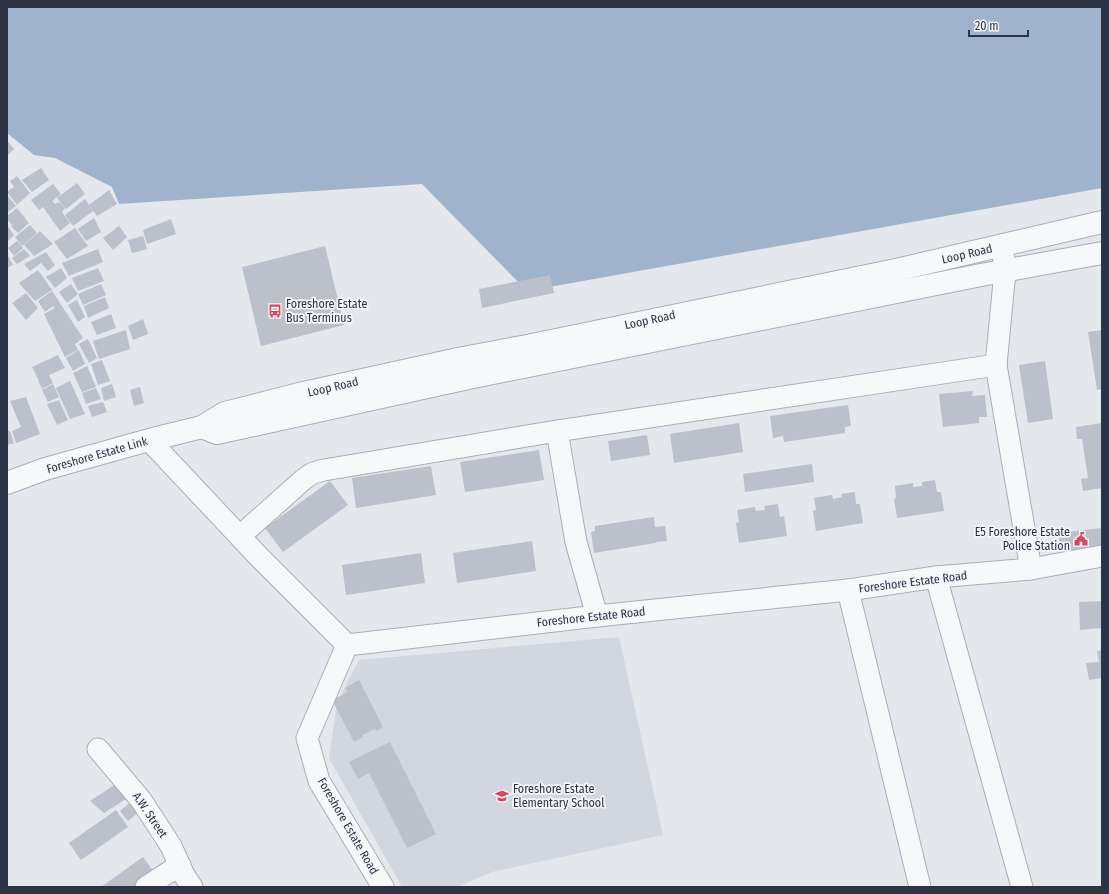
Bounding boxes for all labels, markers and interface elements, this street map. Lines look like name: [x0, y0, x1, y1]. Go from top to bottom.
scale bar: [969, 12, 1028, 38]
text: 20 m: [975, 19, 999, 33]
street label: Loop Road: [940, 241, 994, 267]
place label: Foreshore Estate Bus Terminus: [286, 297, 367, 325]
bus stop icon: Foreshore Estate Bus Terminus: [267, 303, 283, 319]
street label: Loop Road: [623, 308, 677, 332]
street label: Loop Road: [306, 374, 360, 400]
street label: Foreshore Estate Link: [45, 434, 150, 476]
place label: E5 Foreshore Estate Police Station: [975, 525, 1070, 553]
public building icon: E5 Foreshore Estate Police Station: [1073, 531, 1089, 547]
street label: Foreshore Estate Road: [858, 568, 968, 596]
street label: Foreshore Estate Road: [536, 604, 646, 630]
street label: Foreshore Estate Road: [315, 775, 381, 877]
place label: Foreshore Estate Elementary School: [513, 782, 604, 810]
school or university icon: Foreshore Estate Elementary School: [494, 788, 510, 804]
street label: A.W. Street: [130, 790, 170, 841]

